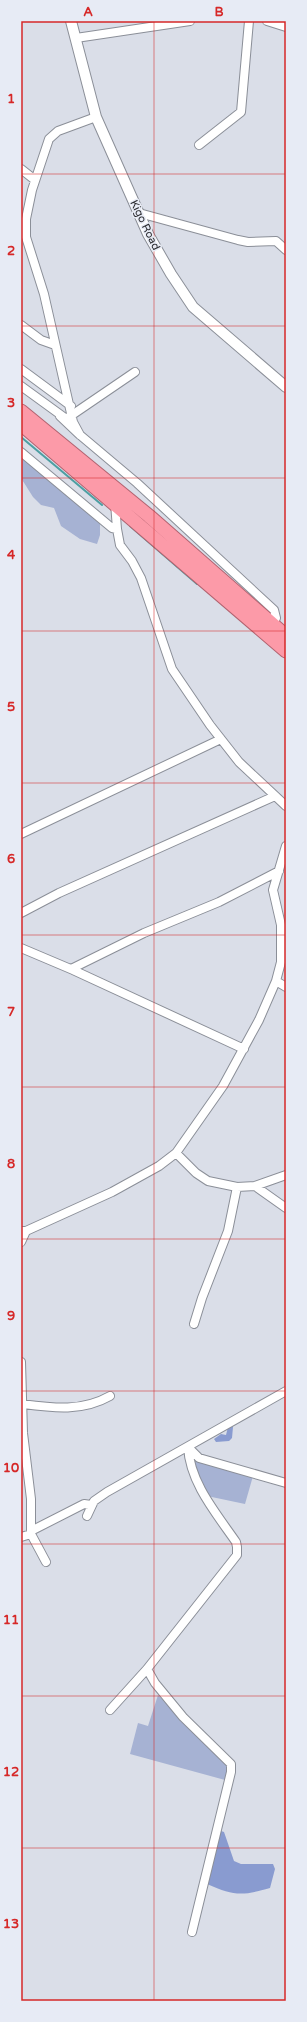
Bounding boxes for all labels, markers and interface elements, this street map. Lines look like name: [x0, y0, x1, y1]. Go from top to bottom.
text: A: [83, 4, 93, 20]
text: B: [214, 4, 224, 20]
text: 1: [7, 91, 15, 107]
street label: Kigo Road: [127, 198, 163, 252]
text: 2: [7, 243, 15, 259]
text: 3: [7, 395, 15, 411]
text: 4: [7, 547, 16, 563]
text: 5: [7, 699, 15, 715]
text: 6: [7, 851, 15, 867]
text: 7: [7, 1004, 15, 1020]
text: 8: [7, 1156, 15, 1172]
text: 9: [7, 1308, 15, 1324]
text: 10: [3, 1460, 19, 1476]
text: 11: [3, 1612, 19, 1628]
text: 12: [3, 1764, 19, 1780]
text: 13: [3, 1916, 19, 1932]

